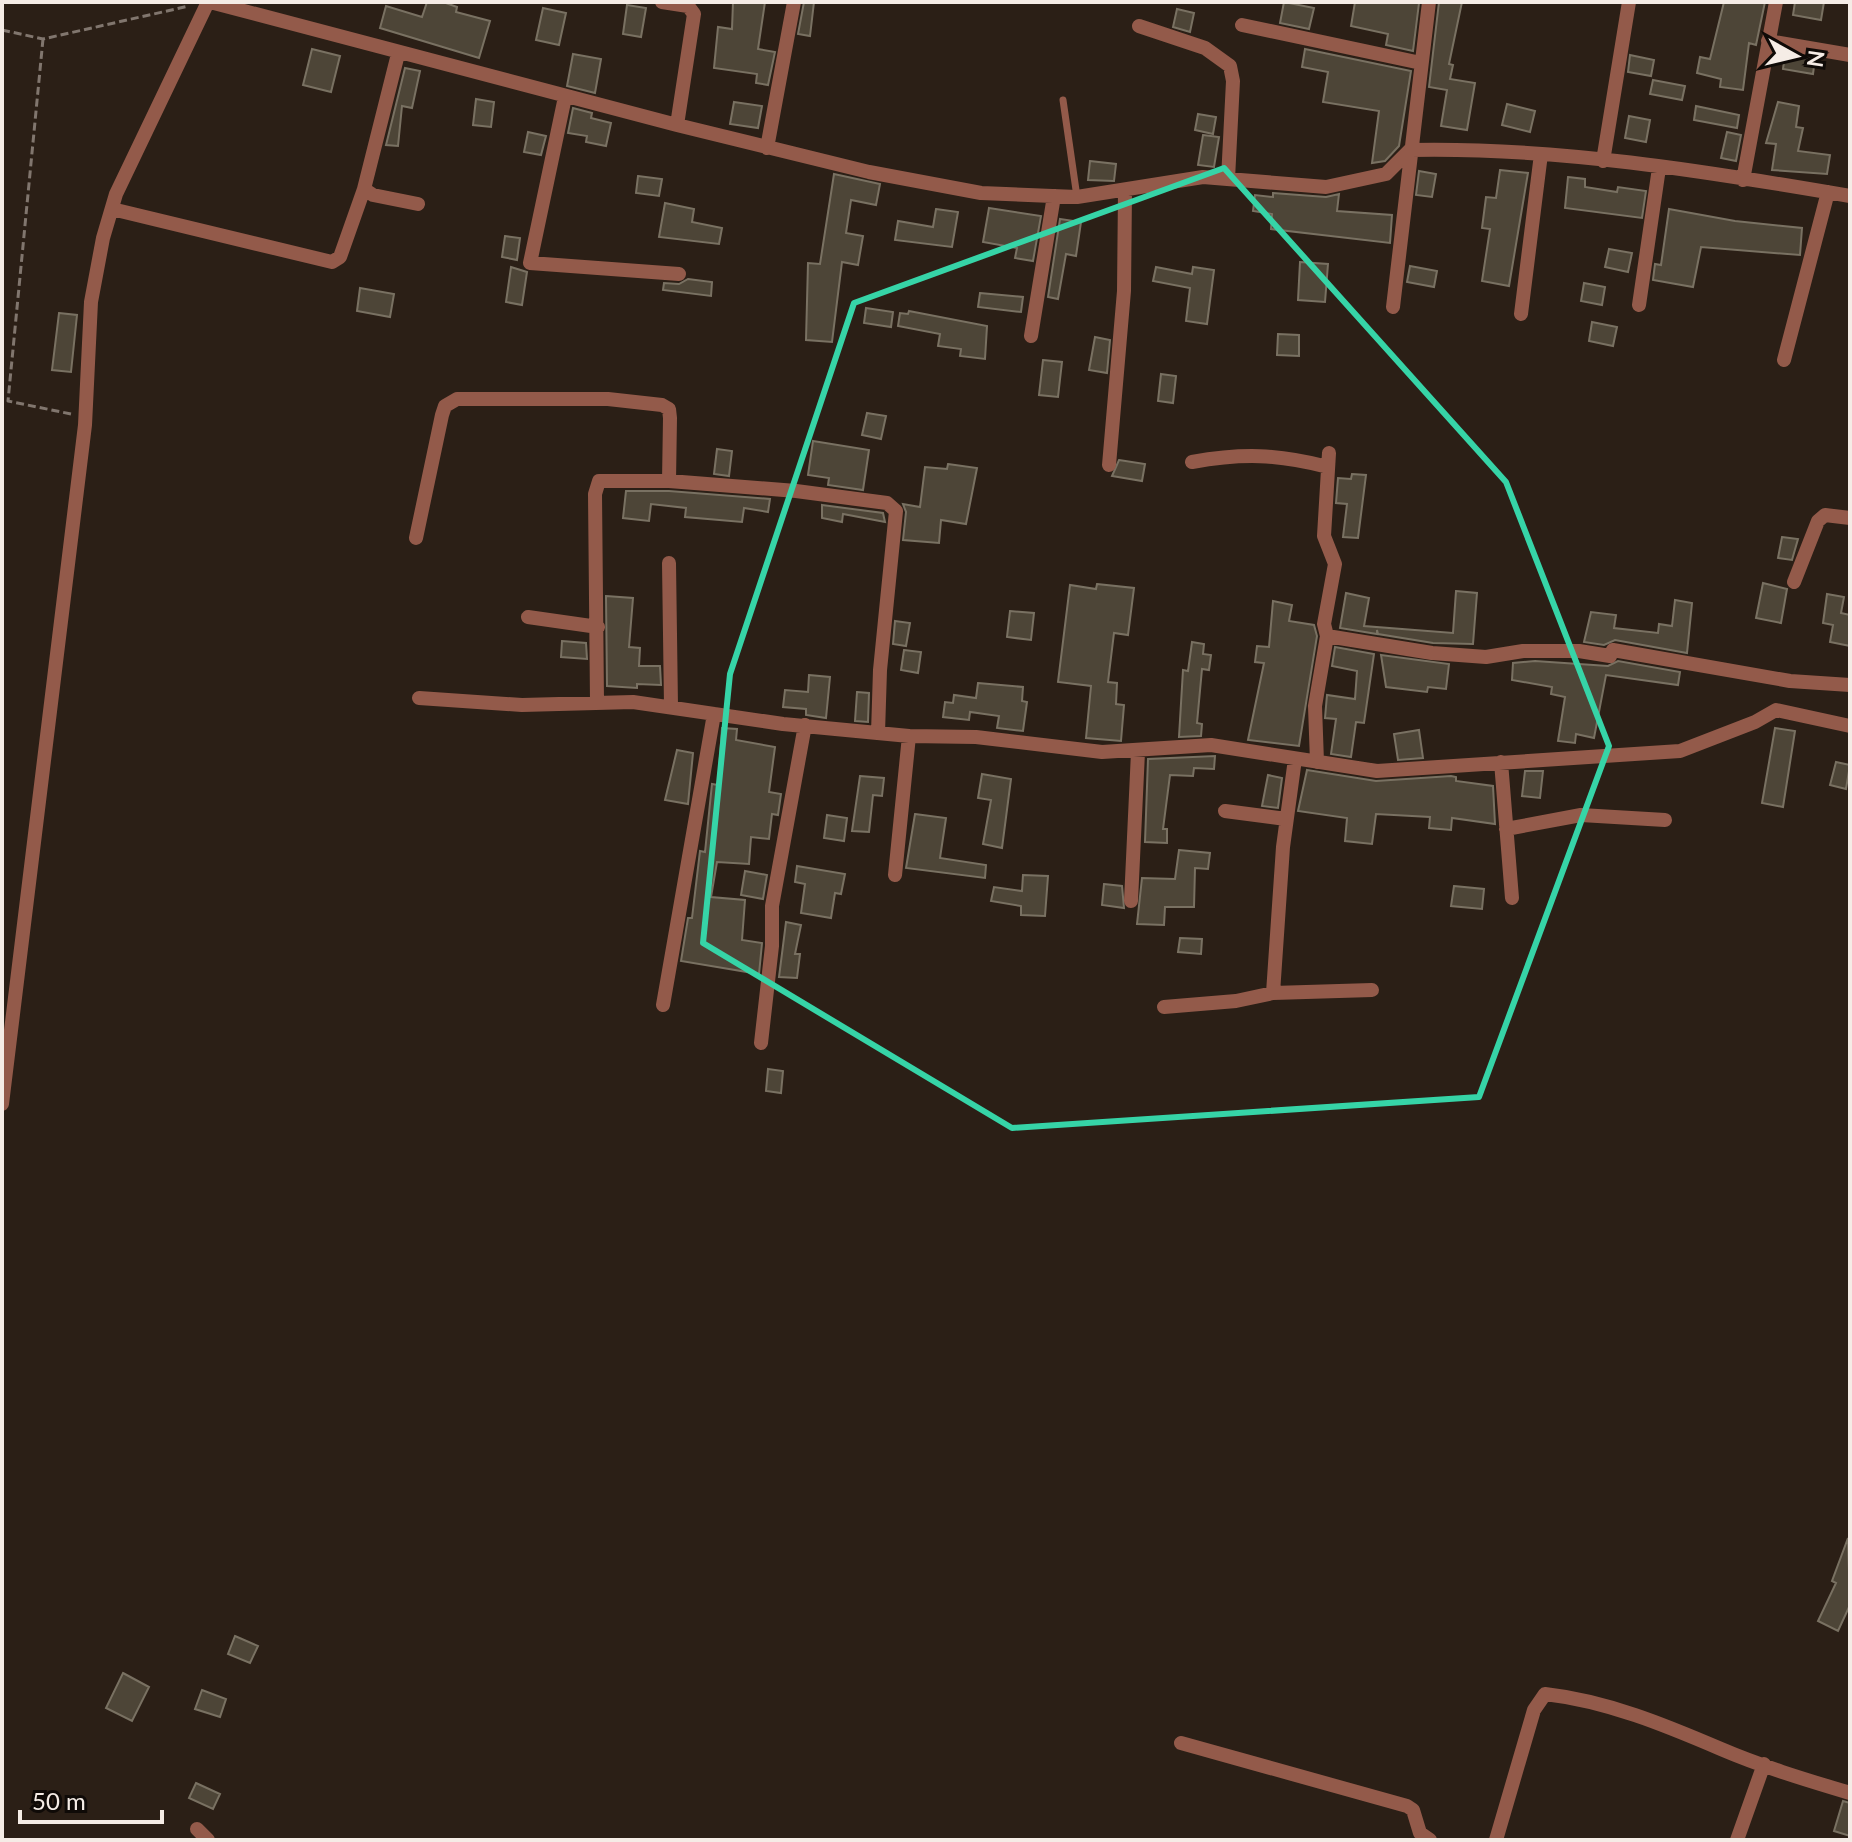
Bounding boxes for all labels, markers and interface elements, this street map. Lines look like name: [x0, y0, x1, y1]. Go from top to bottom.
north arrow: [1756, 16, 1836, 96]
text: N: [1802, 49, 1831, 69]
scale bar: [20, 1774, 162, 1824]
text: 50 m: [32, 1786, 86, 1815]

